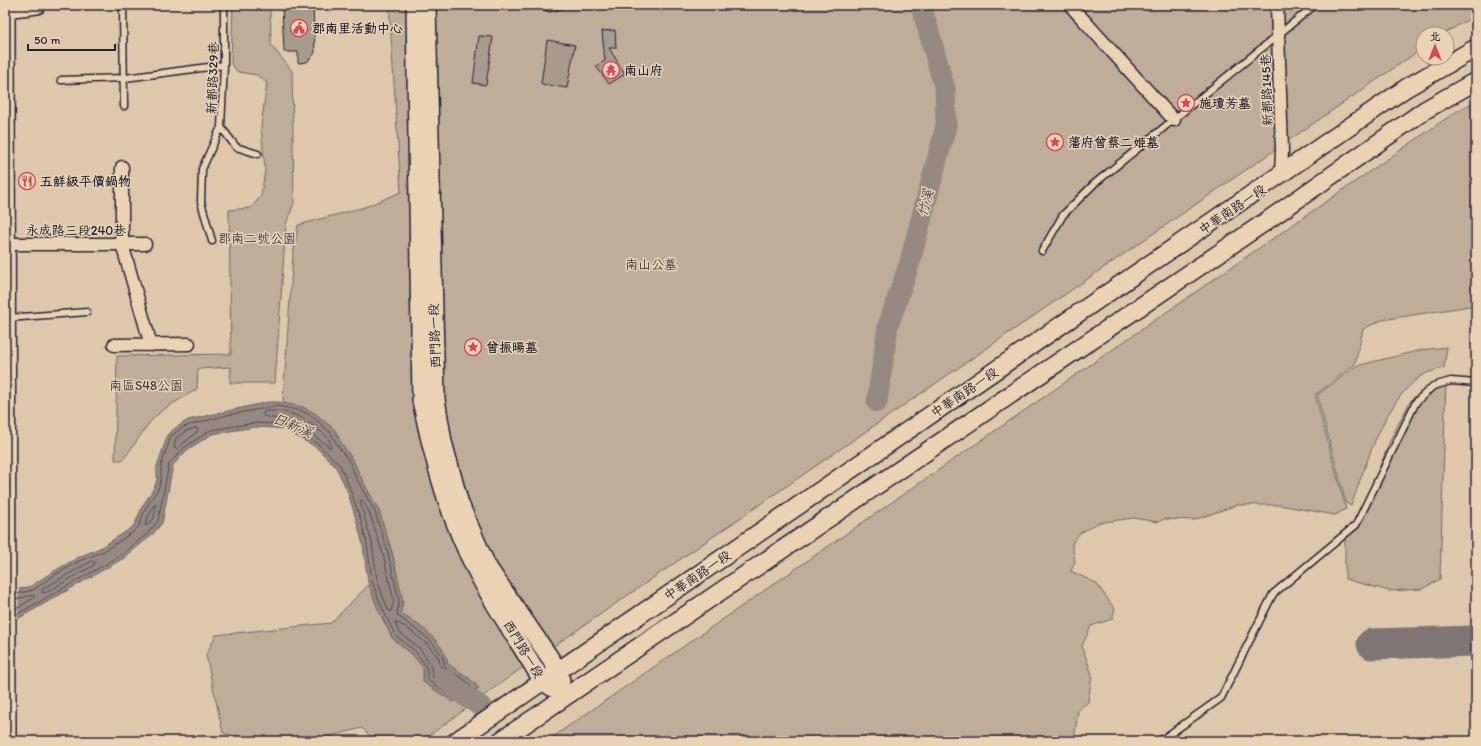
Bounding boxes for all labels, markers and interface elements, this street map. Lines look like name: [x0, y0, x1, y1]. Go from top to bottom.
public building icon: 郡南里活動中心: [289, 18, 309, 38]
place label: 郡南里活動中心: [312, 21, 403, 36]
scale bar: [28, 26, 115, 52]
north arrow: [1415, 26, 1455, 66]
text: 北: [1430, 30, 1441, 43]
text: 50 m: [34, 33, 60, 47]
street label: 新都路329巷: [204, 41, 221, 115]
street label: 新都路145巷: [1258, 53, 1275, 127]
temple icon: 南山府: [601, 60, 621, 80]
place label: 南山府: [624, 63, 663, 78]
place icon: 施瓊芳墓: [1176, 93, 1196, 113]
place label: 施瓊芳墓: [1199, 96, 1251, 111]
place icon: 藩府曾蔡二姬墓: [1045, 132, 1065, 152]
place label: 藩府曾蔡二姬墓: [1068, 135, 1159, 150]
restaurant icon: 五鮮級平價鍋物: [17, 171, 37, 191]
place label: 五鮮級平價鍋物: [40, 174, 131, 189]
street label: 中華南路一段: [1196, 181, 1269, 237]
water label: 竹溪: [914, 186, 938, 219]
street label: 永成路三段240巷: [26, 223, 126, 238]
park label: 郡南二號公園: [218, 231, 296, 246]
park label: 南山公墓: [625, 257, 677, 272]
street label: 西門路一段: [426, 303, 443, 369]
place icon: 曾振暘墓: [463, 337, 483, 357]
place label: 曾振暘墓: [486, 340, 538, 355]
street label: 中華南路一段: [928, 364, 1001, 420]
park label: 南區S48公園: [109, 378, 183, 393]
water label: 日新溪: [270, 410, 316, 442]
street label: 中華南路一段: [661, 547, 734, 603]
street label: 西門路一段: [500, 618, 547, 681]

